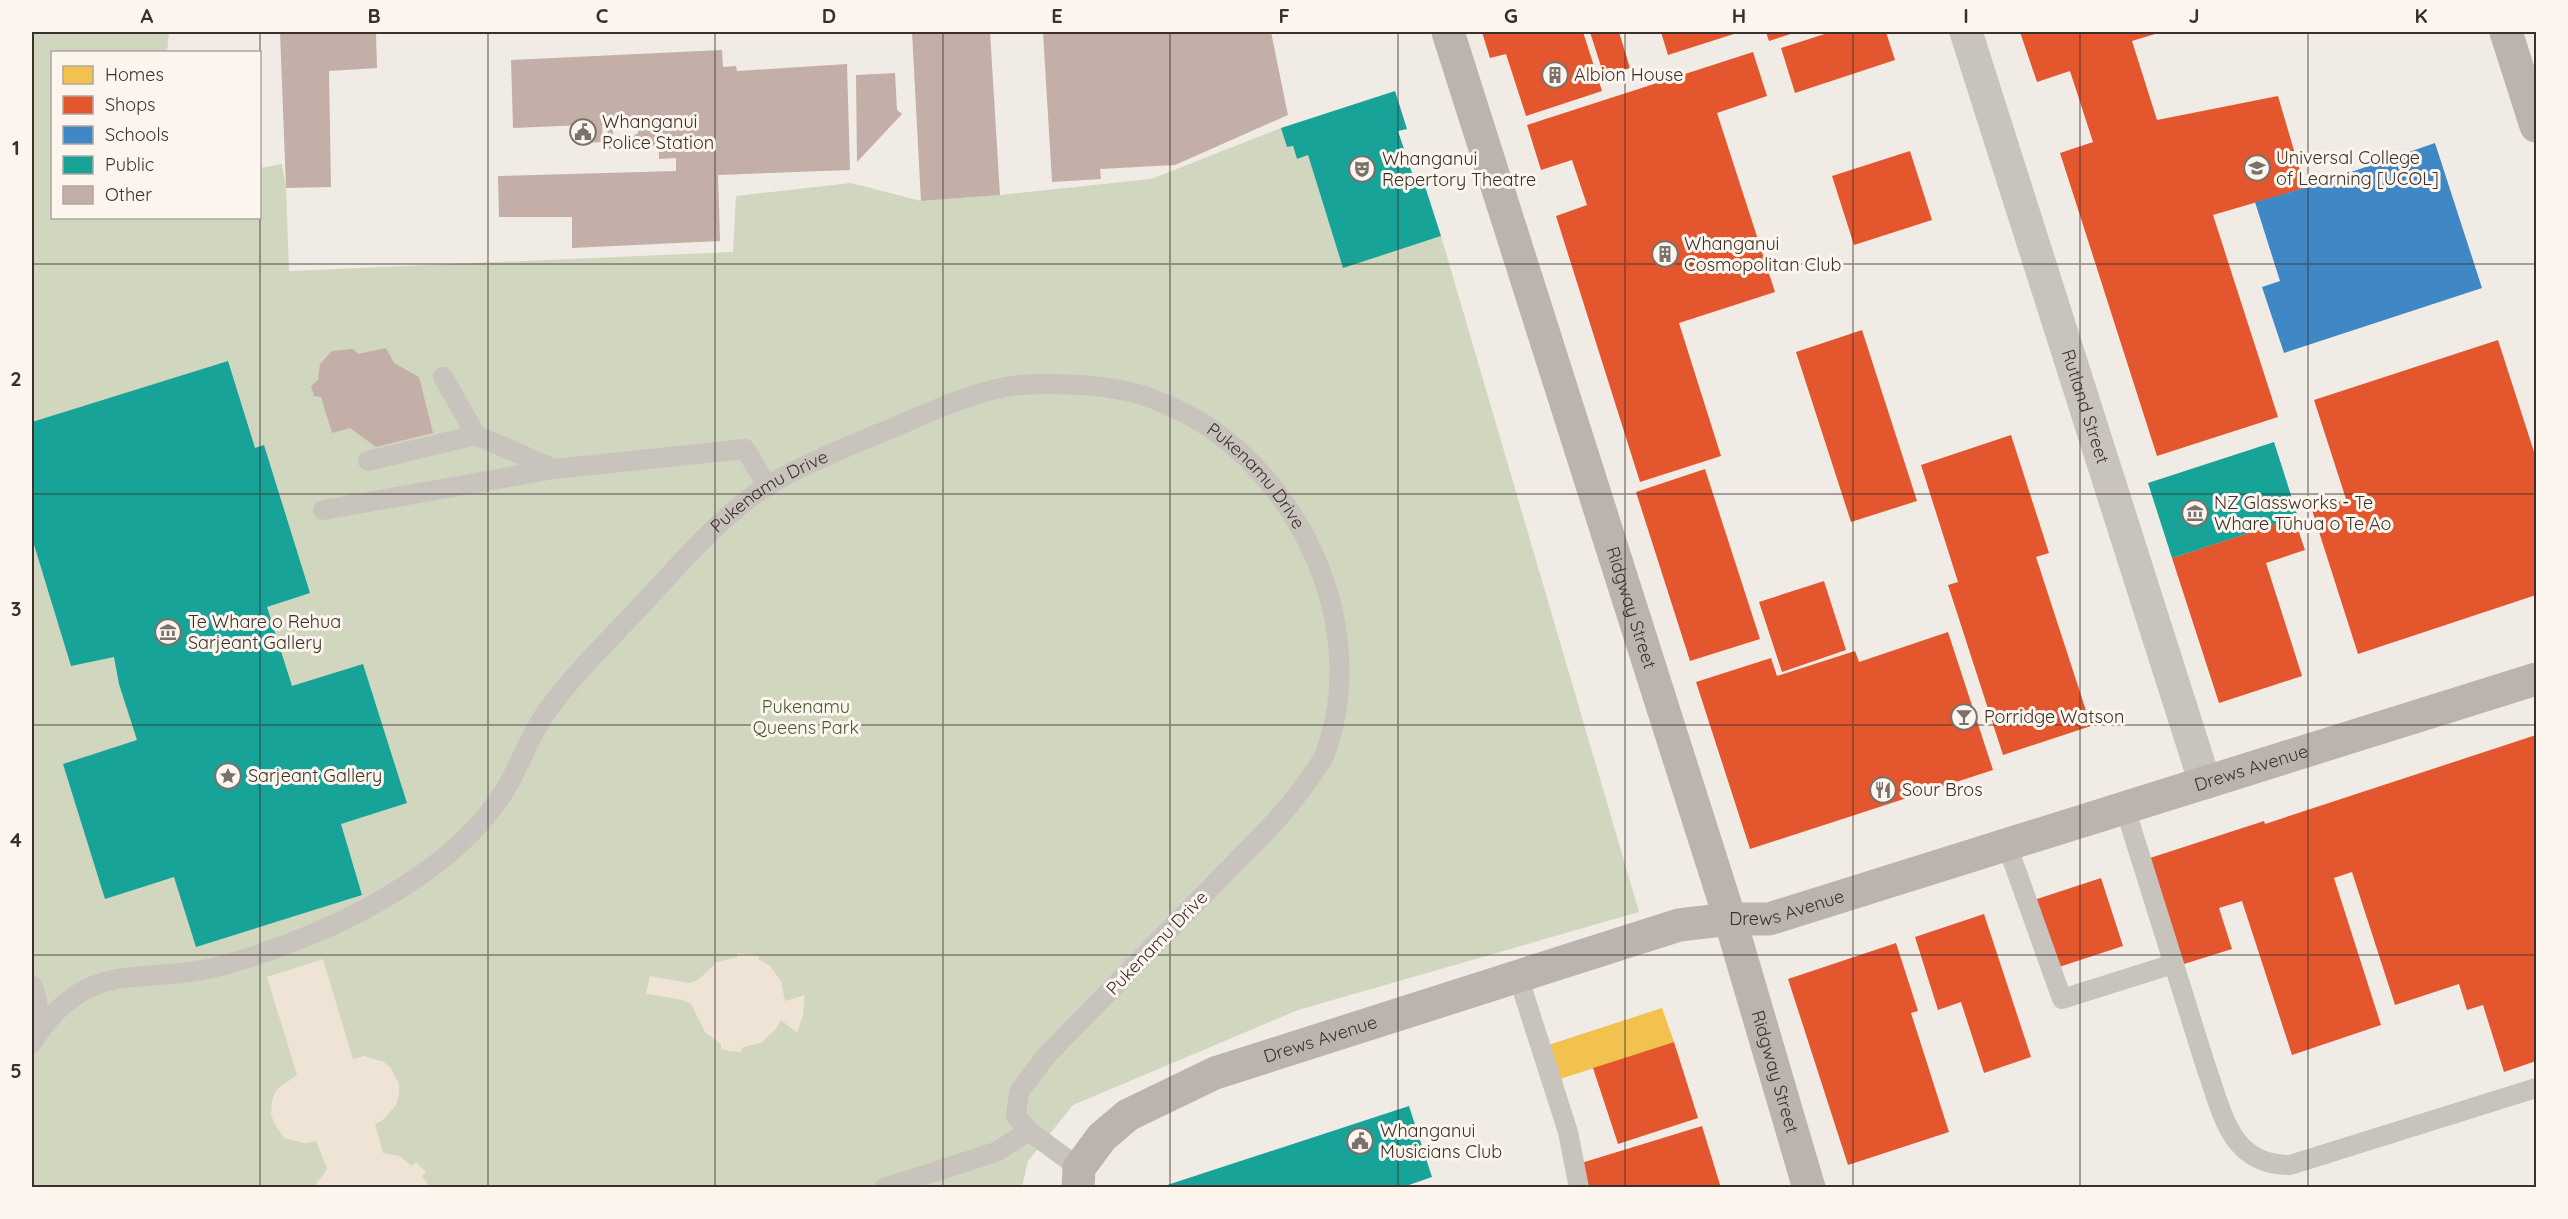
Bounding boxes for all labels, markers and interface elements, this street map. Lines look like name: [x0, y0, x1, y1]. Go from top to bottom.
text: A: [141, 3, 154, 28]
text: B: [367, 3, 381, 28]
text: C: [596, 3, 609, 28]
text: D: [822, 3, 836, 28]
text: E: [1051, 3, 1063, 28]
text: F: [1278, 3, 1290, 28]
text: G: [1504, 3, 1518, 28]
text: H: [1732, 3, 1746, 28]
text: I: [1963, 3, 1969, 28]
text: J: [2188, 3, 2200, 28]
text: K: [2414, 3, 2428, 28]
legend: [51, 51, 261, 219]
building icon: Albion House: [1540, 60, 1570, 90]
text: Homes: [105, 63, 164, 86]
place label: Albion House: [1574, 63, 1683, 86]
text: Shops: [105, 93, 156, 116]
place label: Whanganui Police Station: [602, 110, 714, 154]
public building icon: Whanganui Police Station: [568, 117, 598, 147]
text: Schools: [105, 123, 169, 146]
text: 1: [12, 135, 20, 160]
place label: Universal College of Learning [UCOL]: [2276, 146, 2439, 190]
place label: Whanganui Repertory Theatre: [1382, 147, 1536, 191]
text: Public: [105, 153, 154, 176]
school or university icon: Universal College of Learning [UCOL]: [2242, 153, 2272, 183]
theatre icon: Whanganui Repertory Theatre: [1347, 154, 1377, 184]
text: Other: [105, 183, 152, 206]
place label: Whanganui Cosmopolitan Club: [1684, 232, 1842, 276]
building icon: Whanganui Cosmopolitan Club: [1650, 239, 1680, 269]
street label: Rutland Street: [2057, 346, 2115, 466]
text: 2: [10, 366, 22, 391]
street label: Pukenamu Drive: [1203, 417, 1310, 533]
street label: Pukenamu Drive: [705, 445, 832, 537]
place label: NZ Glassworks - Te Whare Tūhua o Te Ao: [2214, 491, 2391, 535]
museum icon: NZ Glassworks - Te Whare Tūhua o Te Ao: [2180, 498, 2210, 528]
street label: Ridgway Street: [1601, 543, 1662, 671]
text: 3: [11, 596, 21, 621]
place label: Te Whare o Rehua Sarjeant Gallery: [188, 610, 341, 654]
museum icon: Te Whare o Rehua Sarjeant Gallery: [153, 617, 183, 647]
park label: Pukenamu Queens Park: [753, 695, 859, 739]
bar icon: Porridge Watson: [1949, 702, 1979, 732]
place label: Porridge Watson: [1984, 705, 2124, 728]
street label: Drews Avenue: [2191, 739, 2311, 796]
place icon: Sarjeant Gallery: [213, 761, 243, 791]
place label: Sarjeant Gallery: [248, 764, 382, 787]
restaurant icon: Sour Bros: [1868, 775, 1898, 805]
place label: Sour Bros: [1902, 778, 1983, 801]
text: 4: [10, 827, 22, 852]
street label: Drews Avenue: [1729, 884, 1847, 930]
street label: Pukenamu Drive: [1101, 886, 1212, 1000]
street label: Ridgway Street: [1746, 1007, 1804, 1136]
street label: Drews Avenue: [1261, 1010, 1380, 1068]
text: 5: [10, 1058, 22, 1083]
place label: Whanganui Musicians Club: [1380, 1119, 1502, 1163]
public building icon: Whanganui Musicians Club: [1345, 1126, 1375, 1156]

